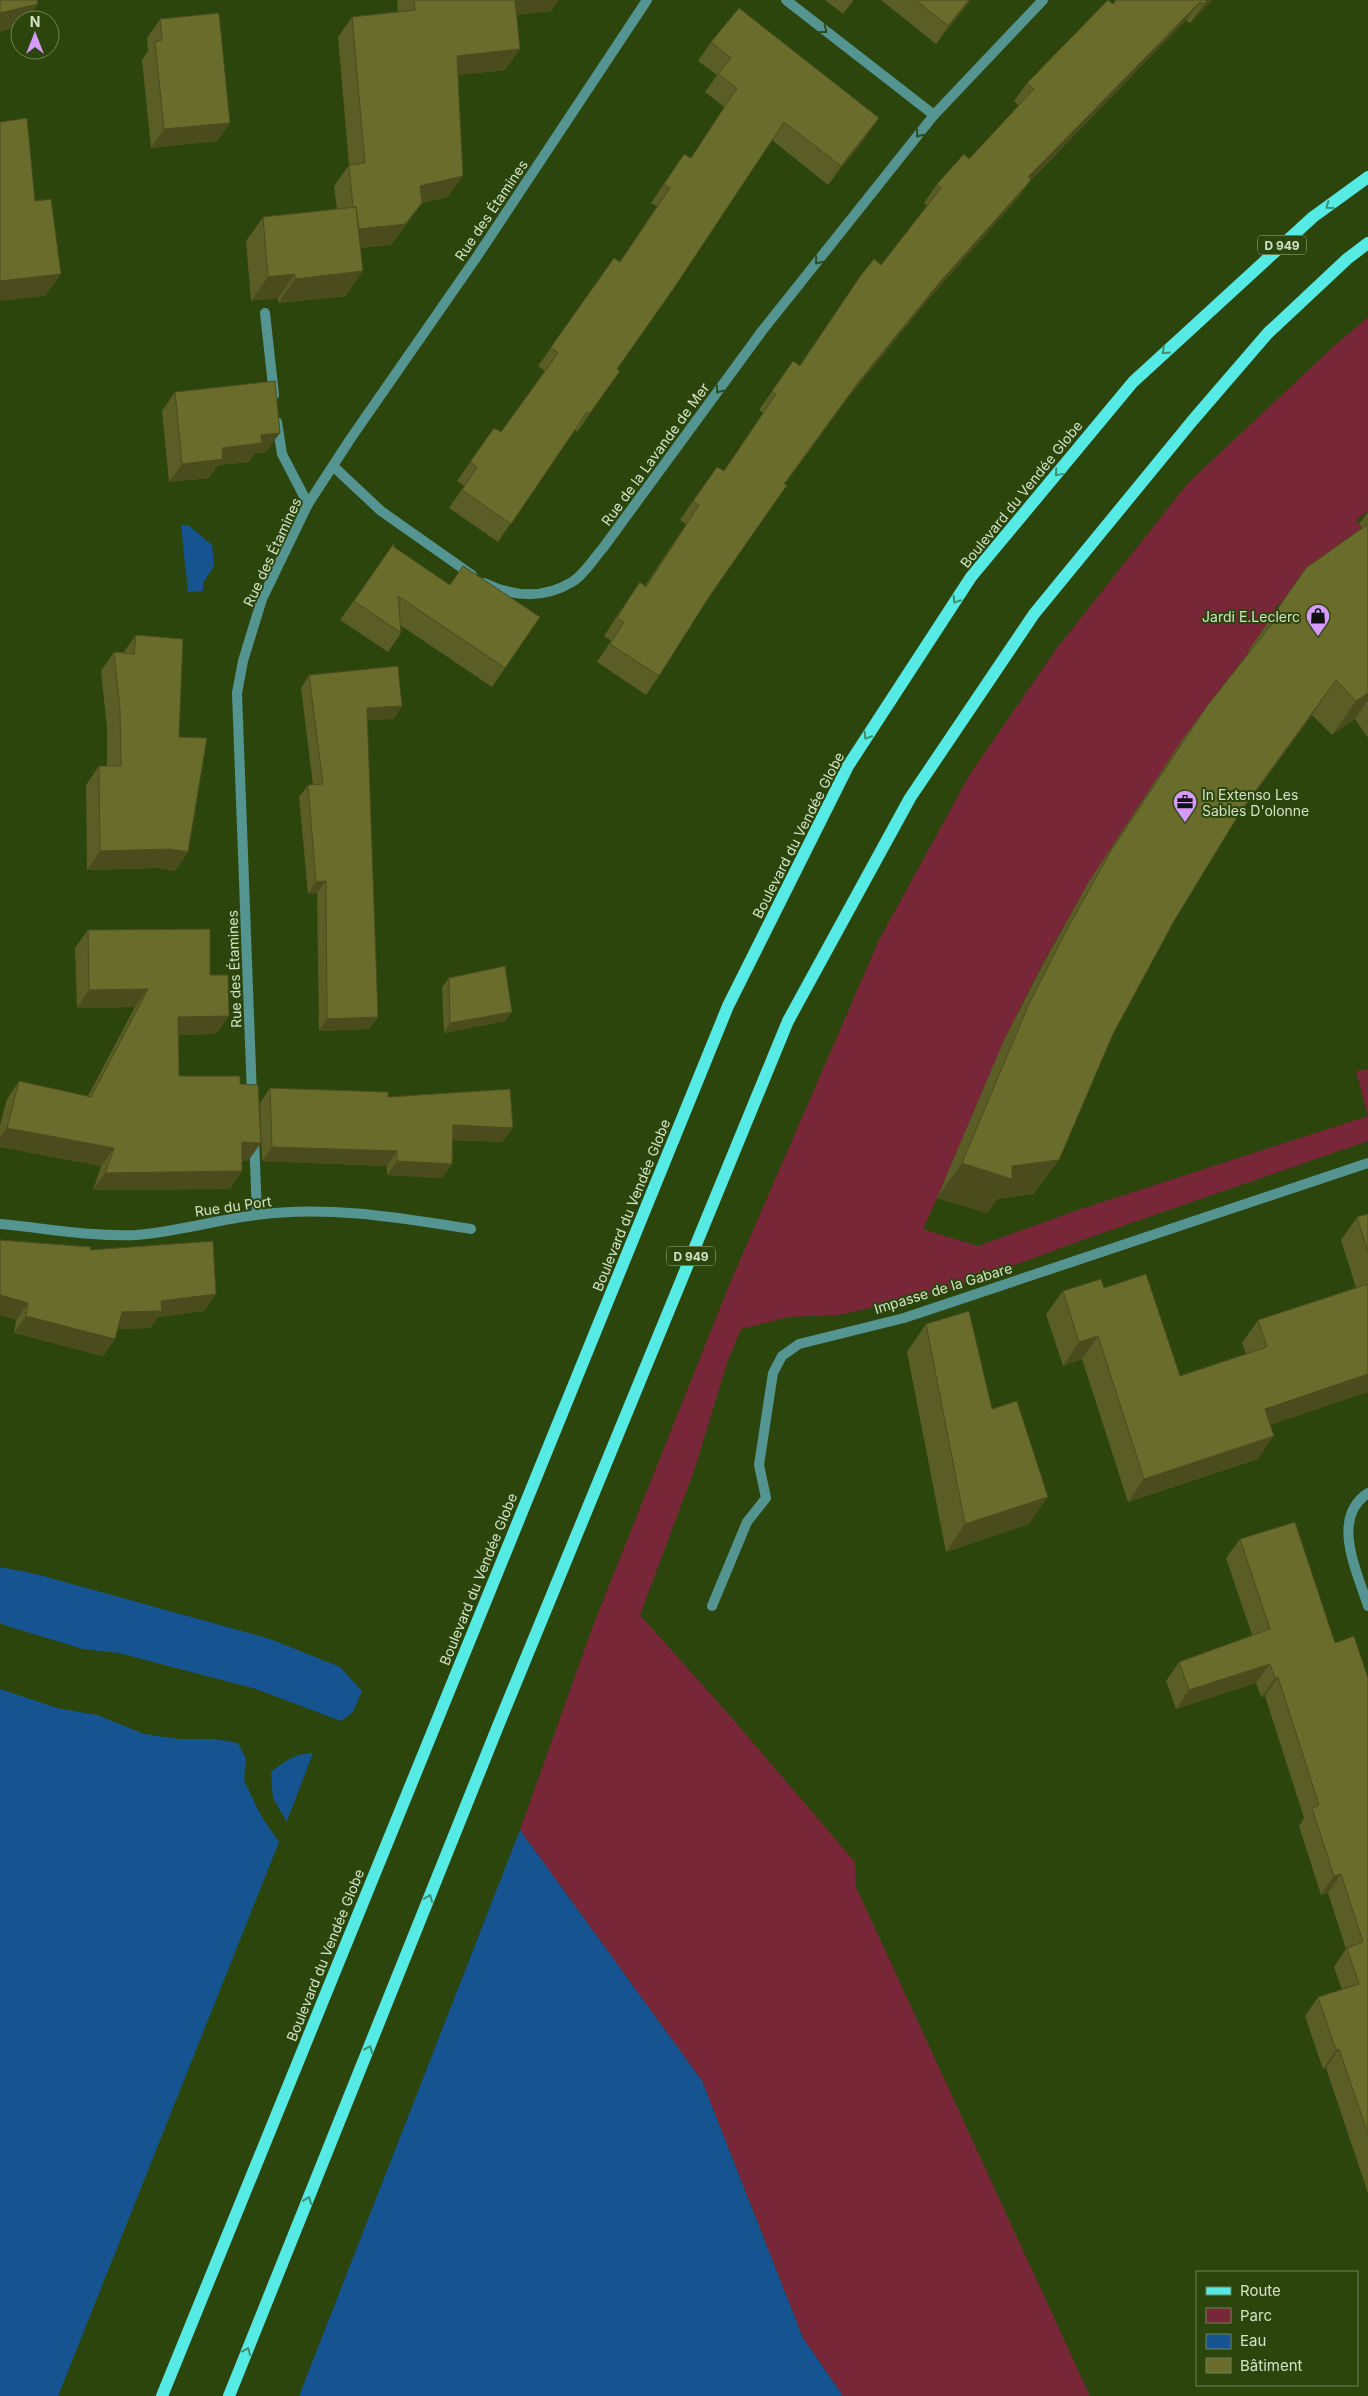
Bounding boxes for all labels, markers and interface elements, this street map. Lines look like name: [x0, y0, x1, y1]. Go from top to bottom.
north arrow: [10, 10, 60, 60]
text: N: [30, 13, 40, 30]
one-way arrow: [818, 24, 828, 33]
one-way arrow: [916, 128, 925, 137]
street label: Rue des Étamines: [451, 156, 531, 264]
one-way arrow: [1325, 200, 1335, 209]
road number: D 949: [1258, 236, 1306, 254]
one-way arrow: [815, 255, 824, 265]
one-way arrow: [1162, 345, 1171, 354]
street label: Rue de la Lavande de Mer: [598, 379, 712, 529]
one-way arrow: [716, 384, 725, 394]
street label: Boulevard du Vendée Globe: [956, 417, 1086, 571]
one-way arrow: [1054, 467, 1063, 476]
street label: Rue des Étamines: [239, 495, 305, 609]
one-way arrow: [953, 594, 963, 603]
shop icon: Jardi E.Leclerc: [1305, 603, 1331, 637]
place label: Jardi E.Leclerc: [1202, 608, 1300, 625]
one-way arrow: [864, 730, 874, 739]
street label: Boulevard du Vendée Globe: [749, 749, 847, 921]
place label: In Extenso Les Sables D'olonne: [1202, 786, 1309, 819]
office icon: In Extenso Les Sables D'olonne: [1172, 789, 1198, 823]
street label: Rue des Étamines: [223, 910, 245, 1028]
street label: Boulevard du Vendée Globe: [589, 1116, 673, 1294]
street label: Rue du Port: [193, 1192, 273, 1220]
road number: D 949: [667, 1246, 715, 1266]
street label: Impasse de la Gabare: [872, 1259, 1014, 1317]
street label: Boulevard du Vendée Globe: [436, 1490, 520, 1668]
street label: Boulevard du Vendée Globe: [283, 1866, 367, 2044]
one-way arrow: [423, 1895, 433, 1903]
one-way arrow: [362, 2045, 373, 2054]
one-way arrow: [302, 2196, 312, 2205]
legend: [1196, 2271, 1358, 2386]
text: Route: [1240, 2281, 1281, 2300]
text: Parc: [1240, 2306, 1272, 2325]
text: Eau: [1240, 2331, 1266, 2350]
one-way arrow: [241, 2347, 252, 2356]
text: Bâtiment: [1240, 2356, 1303, 2375]

